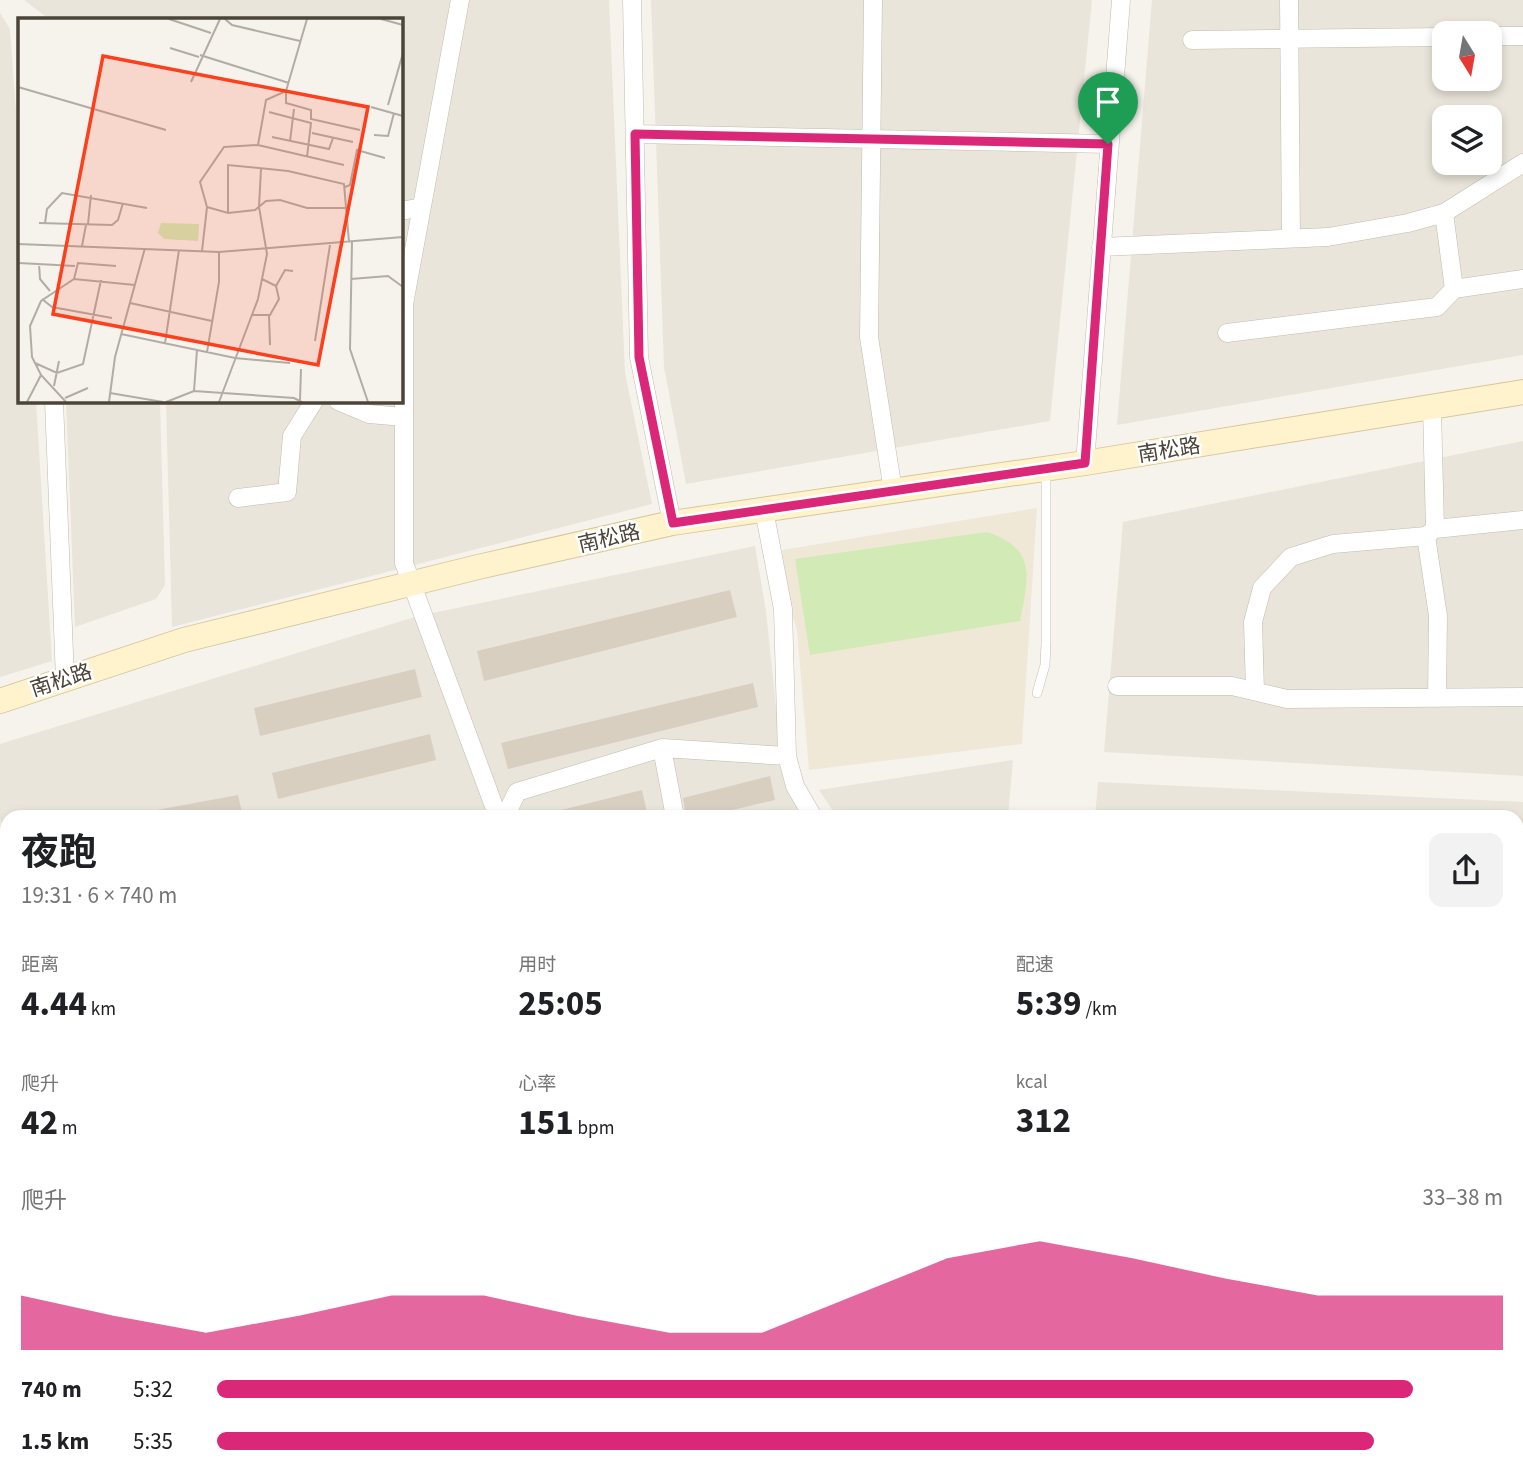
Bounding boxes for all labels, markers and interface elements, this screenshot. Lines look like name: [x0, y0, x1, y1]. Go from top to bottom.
inset map: [18, 18, 402, 402]
north arrow: [1432, 21, 1502, 91]
map controls: [1432, 21, 1502, 175]
pin: [1078, 72, 1138, 144]
icon: arrive: [1089, 83, 1127, 121]
button: layers: [1432, 105, 1502, 175]
street label: 南松路: [1136, 430, 1202, 470]
street label: 南松路: [575, 516, 643, 560]
street label: 南松路: [26, 656, 96, 704]
text: 夜跑: [21, 826, 97, 880]
button: share: [1429, 833, 1503, 907]
text: 19:31 · 6 × 740 m: [21, 879, 177, 912]
text: 距离: [21, 952, 59, 979]
text: 用时: [518, 952, 556, 979]
text: 配速: [1016, 952, 1054, 979]
text: 4.44: [21, 979, 87, 1029]
text: 25:05: [518, 979, 603, 1029]
text: 5:39: [1016, 979, 1082, 1029]
text: km: [87, 996, 116, 1023]
text: /km: [1082, 996, 1117, 1023]
text: kcal: [1016, 1069, 1048, 1096]
text: 爬升: [21, 1071, 59, 1098]
text: 心率: [518, 1071, 556, 1098]
text: 312: [1016, 1096, 1071, 1146]
text: 42: [21, 1098, 58, 1148]
text: 151: [518, 1098, 574, 1148]
text: m: [58, 1115, 78, 1142]
text: bpm: [574, 1115, 614, 1142]
text: 33–38 m: [1423, 1181, 1503, 1214]
text: 爬升: [21, 1184, 67, 1217]
text: 740 m: [21, 1373, 82, 1406]
text: 5:32: [133, 1373, 173, 1406]
text: 1.5 km: [21, 1425, 89, 1458]
text: 5:35: [133, 1425, 173, 1458]

